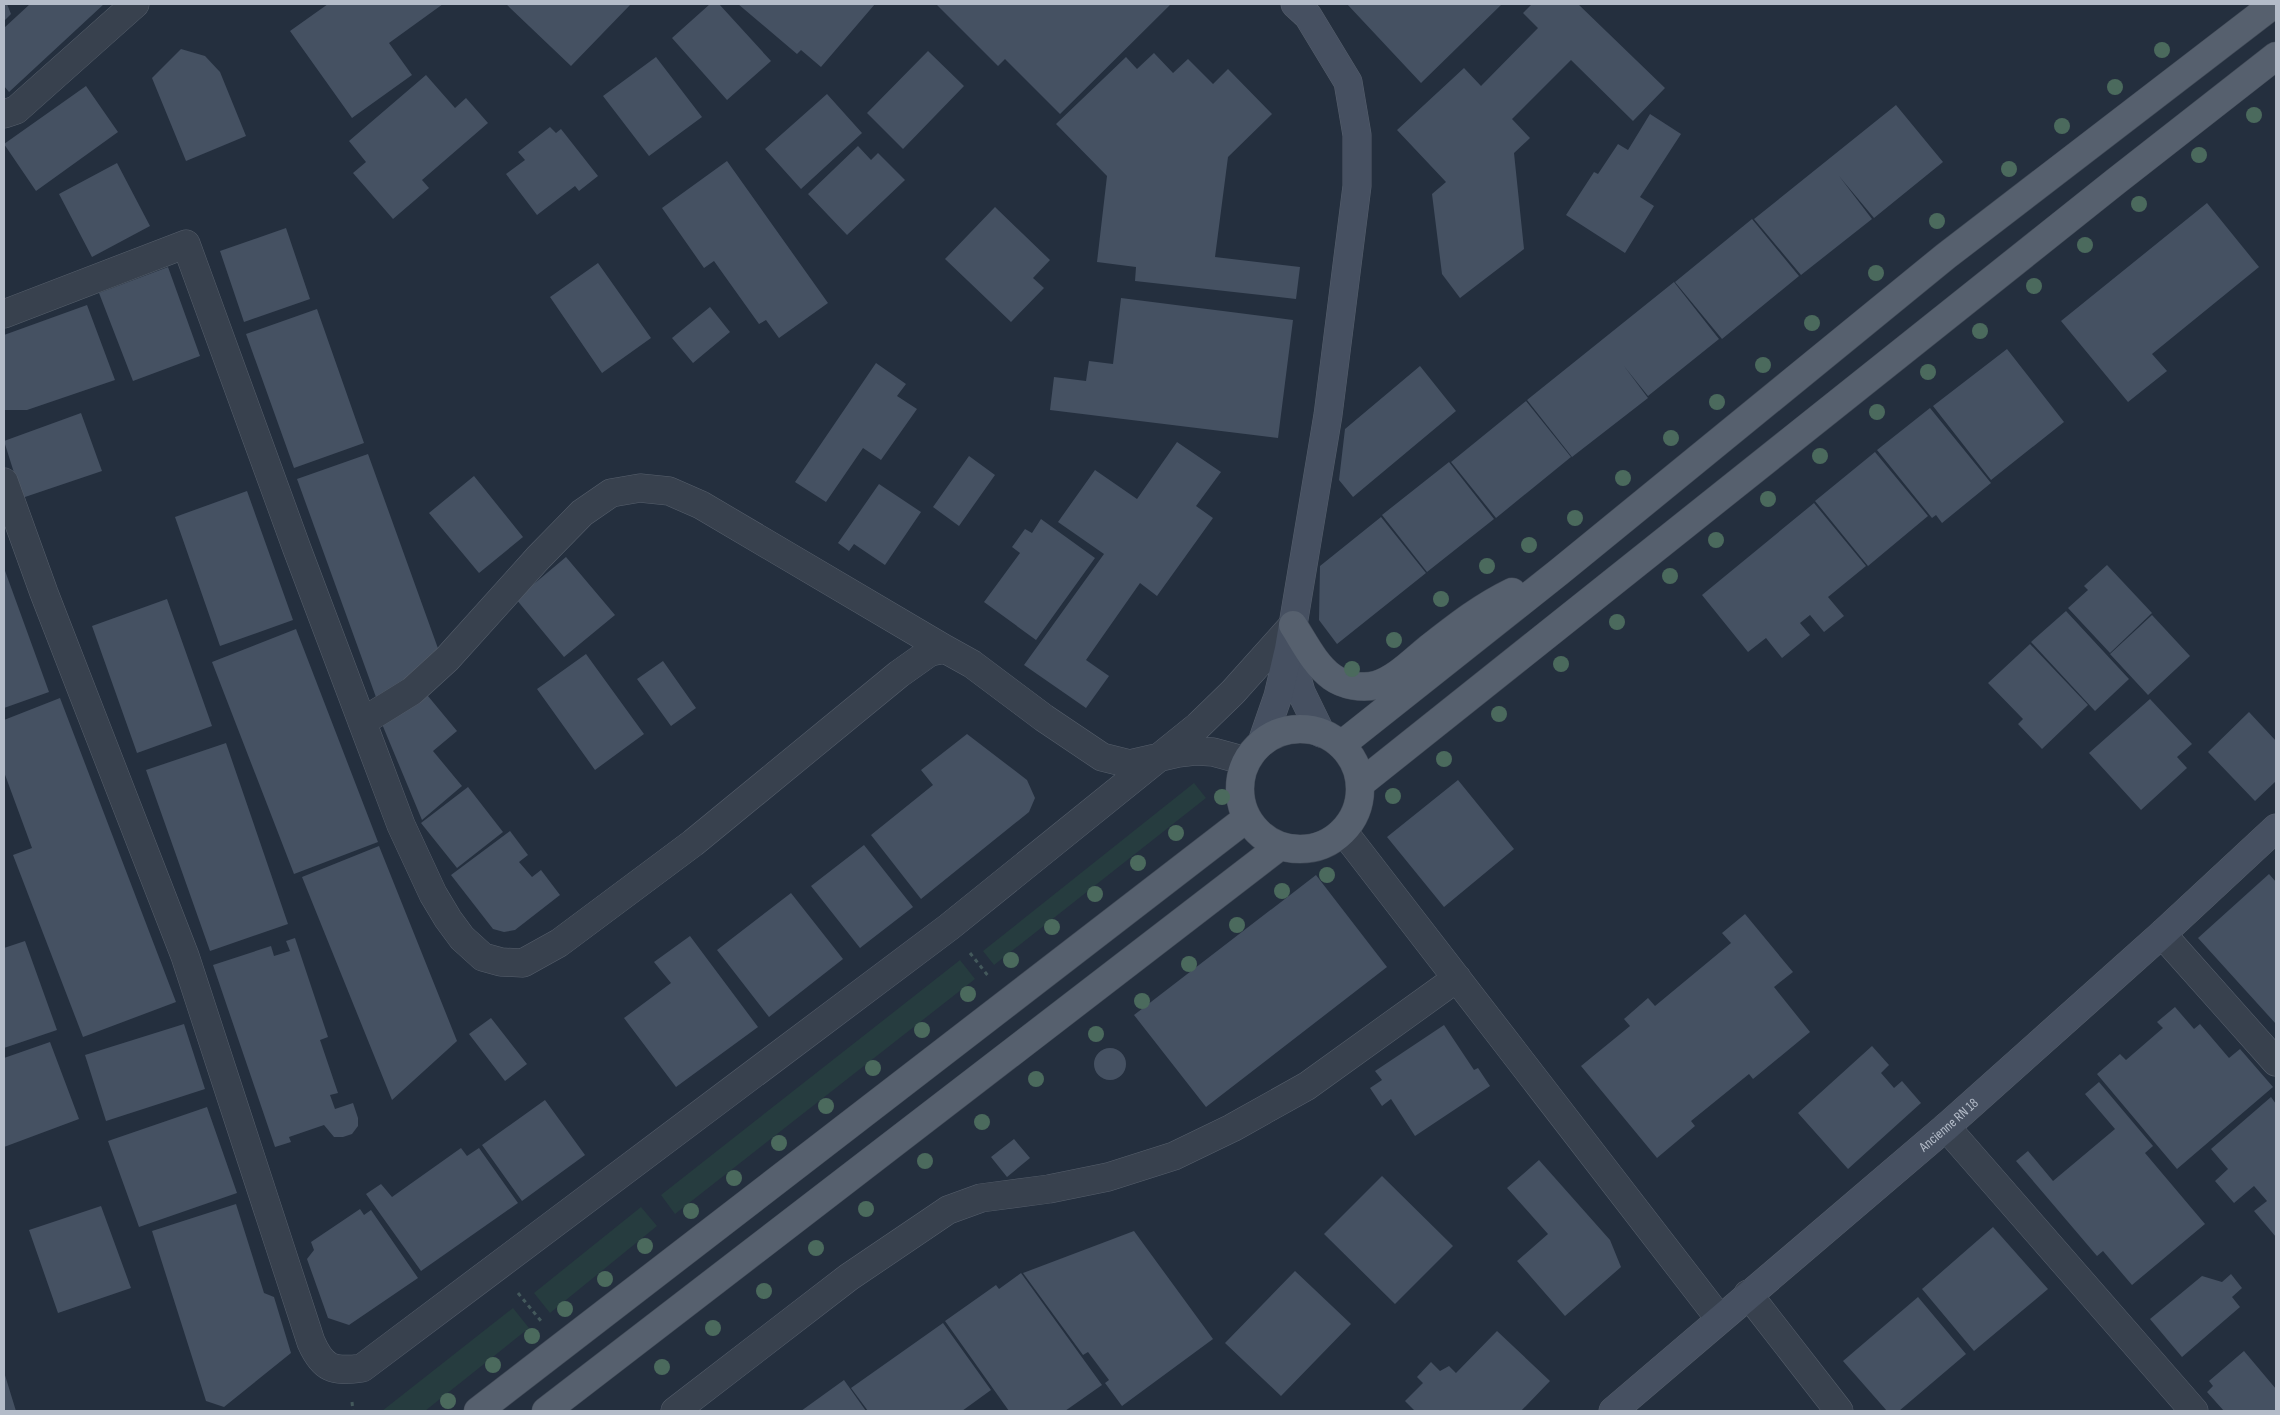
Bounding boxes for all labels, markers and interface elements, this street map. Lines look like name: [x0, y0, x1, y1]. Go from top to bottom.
street label: Ancienne RN 18: [1915, 1095, 1982, 1156]

